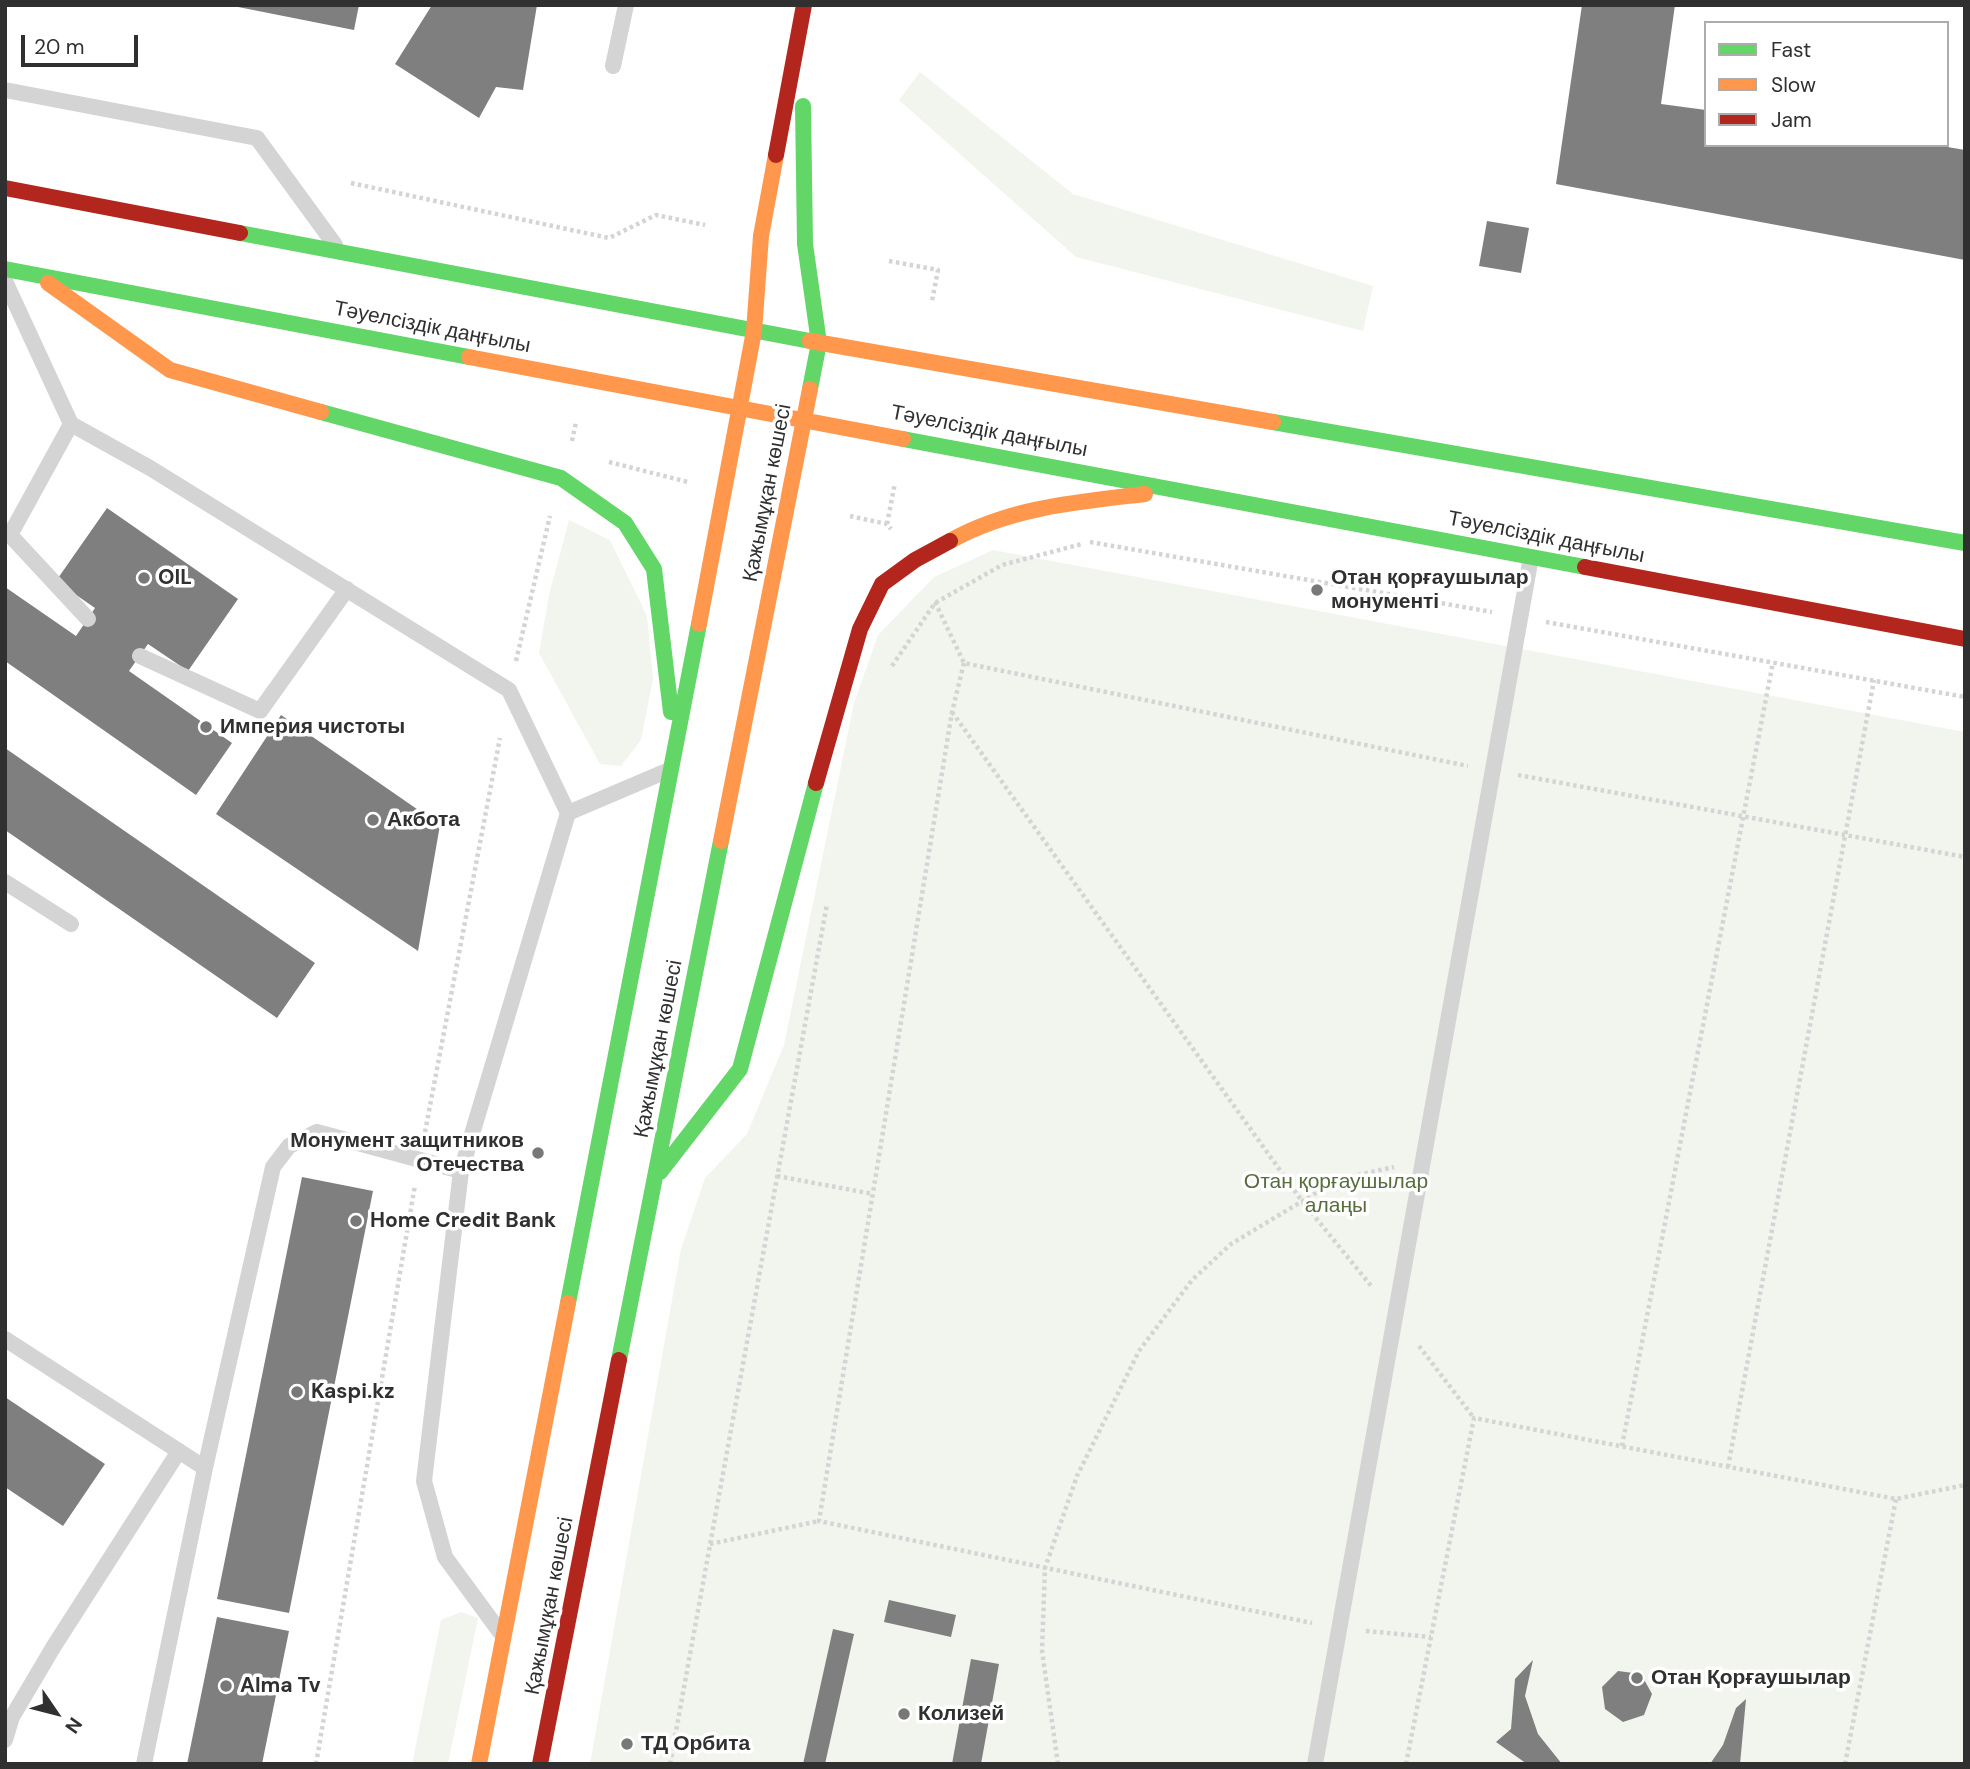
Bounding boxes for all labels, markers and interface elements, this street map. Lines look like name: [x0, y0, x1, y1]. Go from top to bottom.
scale bar: [24, 21, 142, 65]
legend: [1704, 21, 1949, 147]
text: 20 m: [34, 33, 85, 61]
text: Fast: [1771, 36, 1811, 64]
text: Slow: [1771, 71, 1816, 99]
text: Jam: [1771, 106, 1812, 134]
street label: Тәуелсіздік даңғылы: [332, 297, 532, 359]
street label: Тәуелсіздік даңғылы: [889, 401, 1089, 463]
street label: Қажымұқан көшесі: [738, 402, 798, 584]
street label: Тәуелсіздік даңғылы: [1446, 507, 1646, 569]
place label: OIL: [158, 565, 192, 591]
place label: Отан қорғаушылар монументі: [1331, 565, 1528, 615]
marker: OIL: [136, 570, 152, 586]
marker: Отан қорғаушылар монументі: [1309, 582, 1325, 598]
place label: Империя чистоты: [220, 714, 405, 740]
marker: Империя чистоты: [198, 719, 214, 735]
place label: Акбота: [387, 807, 460, 833]
marker: Акбота: [365, 812, 381, 828]
street label: Қажымұқан көшесі: [629, 958, 689, 1140]
place label: Монумент защитников Отечества: [290, 1128, 524, 1178]
marker: Монумент защитников Отечества: [530, 1145, 546, 1161]
park label: Отан қорғаушылар алаңы: [1244, 1169, 1428, 1219]
place label: Home Credit Bank: [370, 1208, 556, 1234]
marker: Home Credit Bank: [348, 1213, 364, 1229]
place label: Kaspi.kz: [311, 1379, 395, 1405]
marker: Kaspi.kz: [289, 1384, 305, 1400]
street label: Қажымұқан көшесі: [520, 1515, 580, 1697]
place label: Отан Қорғаушылар: [1651, 1665, 1851, 1691]
marker: Отан Қорғаушылар: [1629, 1670, 1645, 1686]
place label: Alma Tv: [240, 1673, 321, 1699]
north arrow: [21, 1678, 91, 1748]
marker: Alma Tv: [218, 1678, 234, 1694]
place label: Колизей: [918, 1701, 1004, 1727]
marker: Колизей: [896, 1706, 912, 1722]
text: N: [59, 1712, 88, 1738]
place label: ТД Орбита: [641, 1731, 750, 1757]
marker: ТД Орбита: [619, 1736, 635, 1752]

